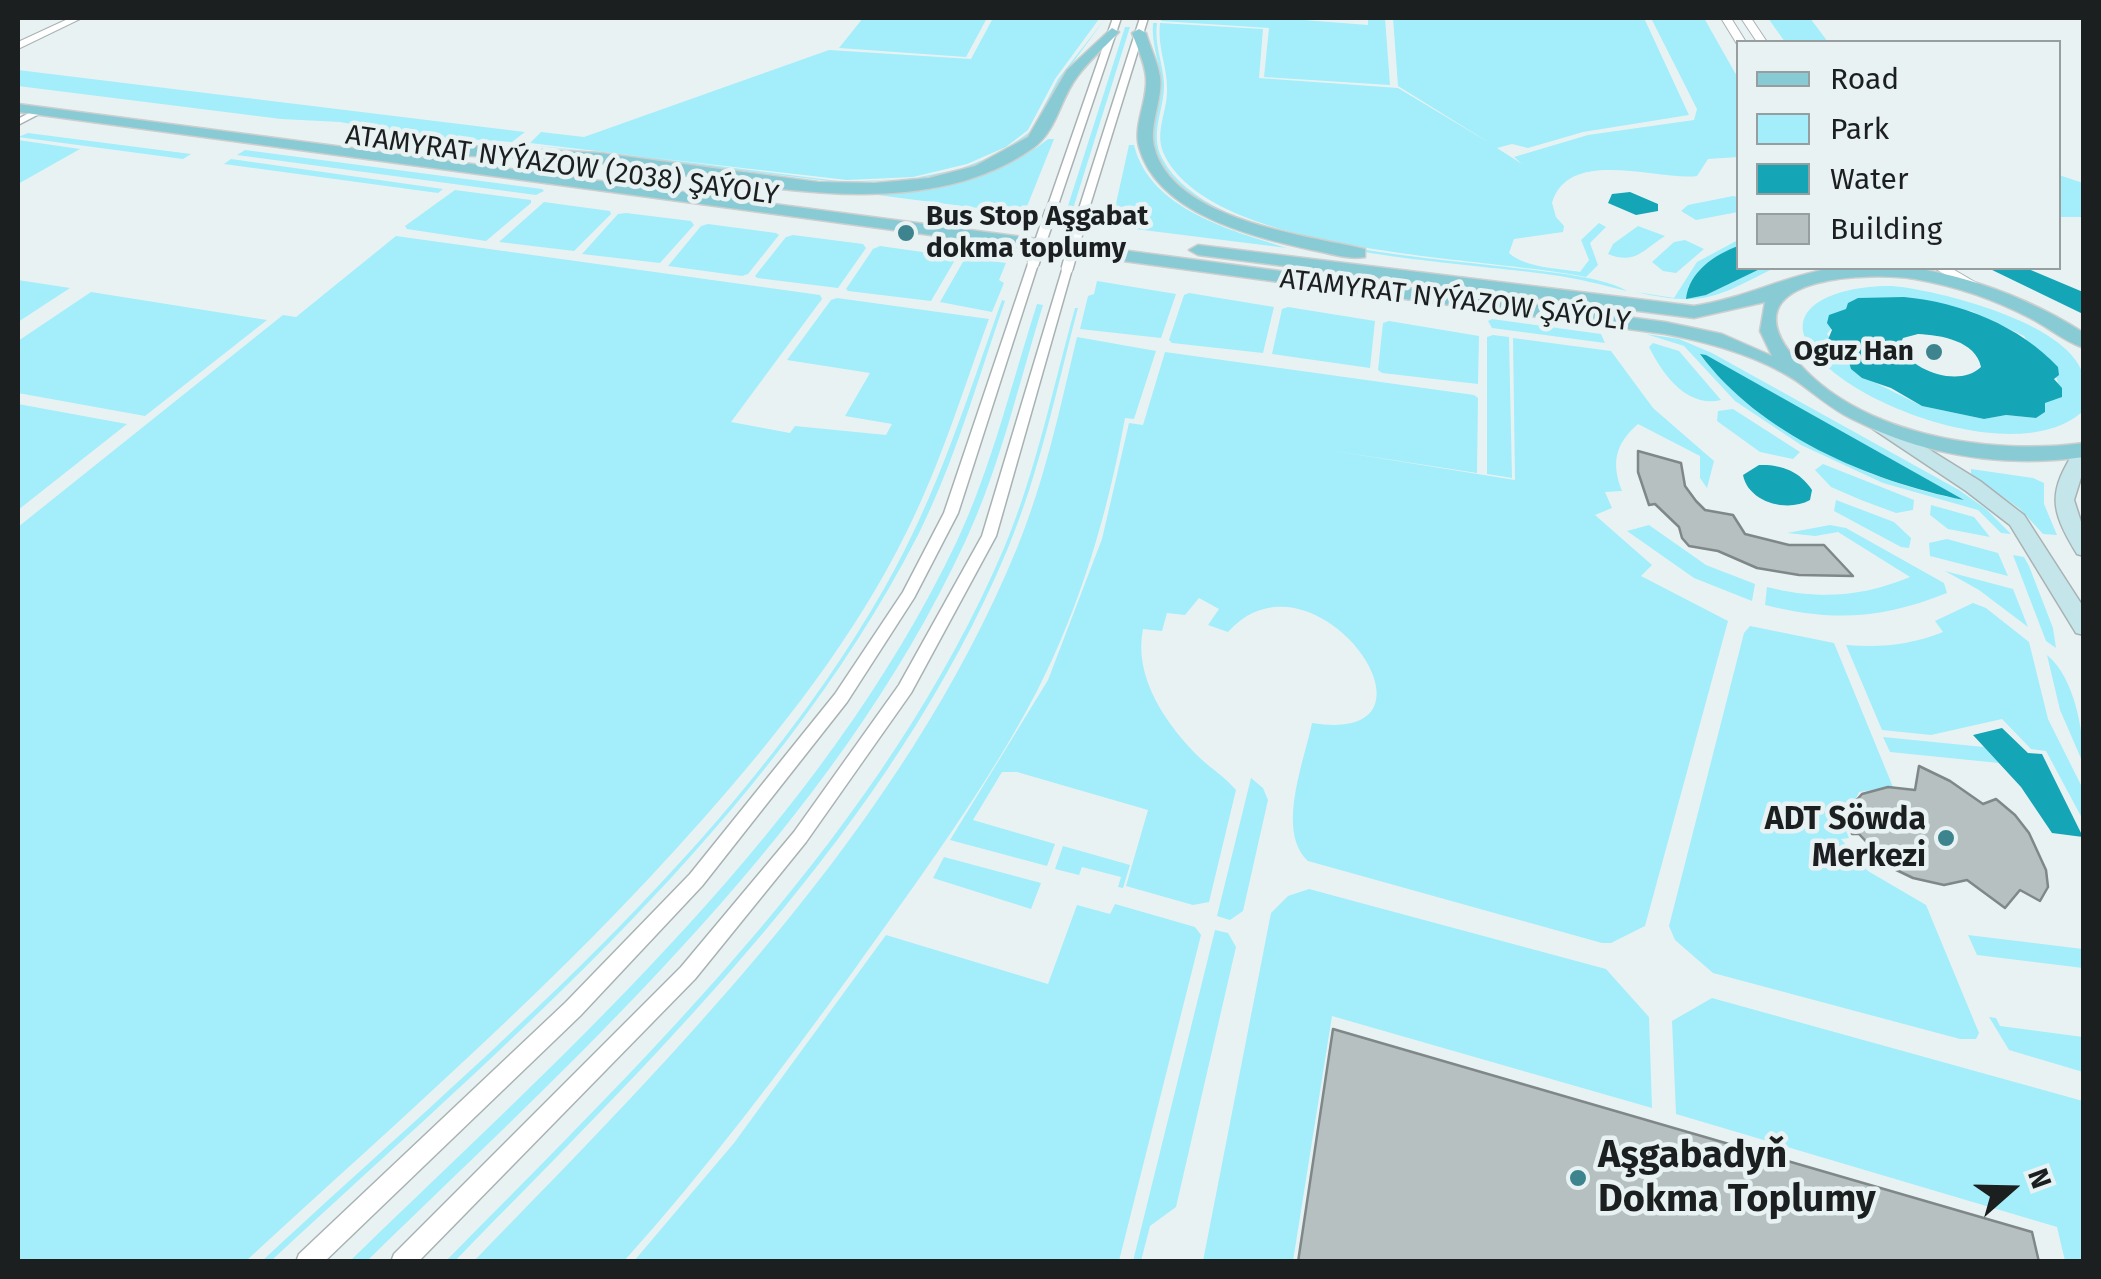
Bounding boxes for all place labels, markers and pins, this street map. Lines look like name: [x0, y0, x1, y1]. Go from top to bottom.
place label: Bus Stop Aşgabat dokma toplumy: [926, 200, 1148, 266]
marker: Bus Stop Aşgabat dokma toplumy: [895, 222, 917, 244]
place label: Oguz Han: [1794, 335, 1914, 369]
marker: Oguz Han: [1923, 341, 1945, 363]
place label: ADT Söwda Merkezi: [1765, 801, 1926, 876]
marker: ADT Söwda Merkezi: [1935, 827, 1957, 849]
place label: Aşgabadyň Dokma Toplumy: [1598, 1133, 1876, 1222]
marker: Aşgabadyň Dokma Toplumy: [1567, 1167, 1589, 1189]

